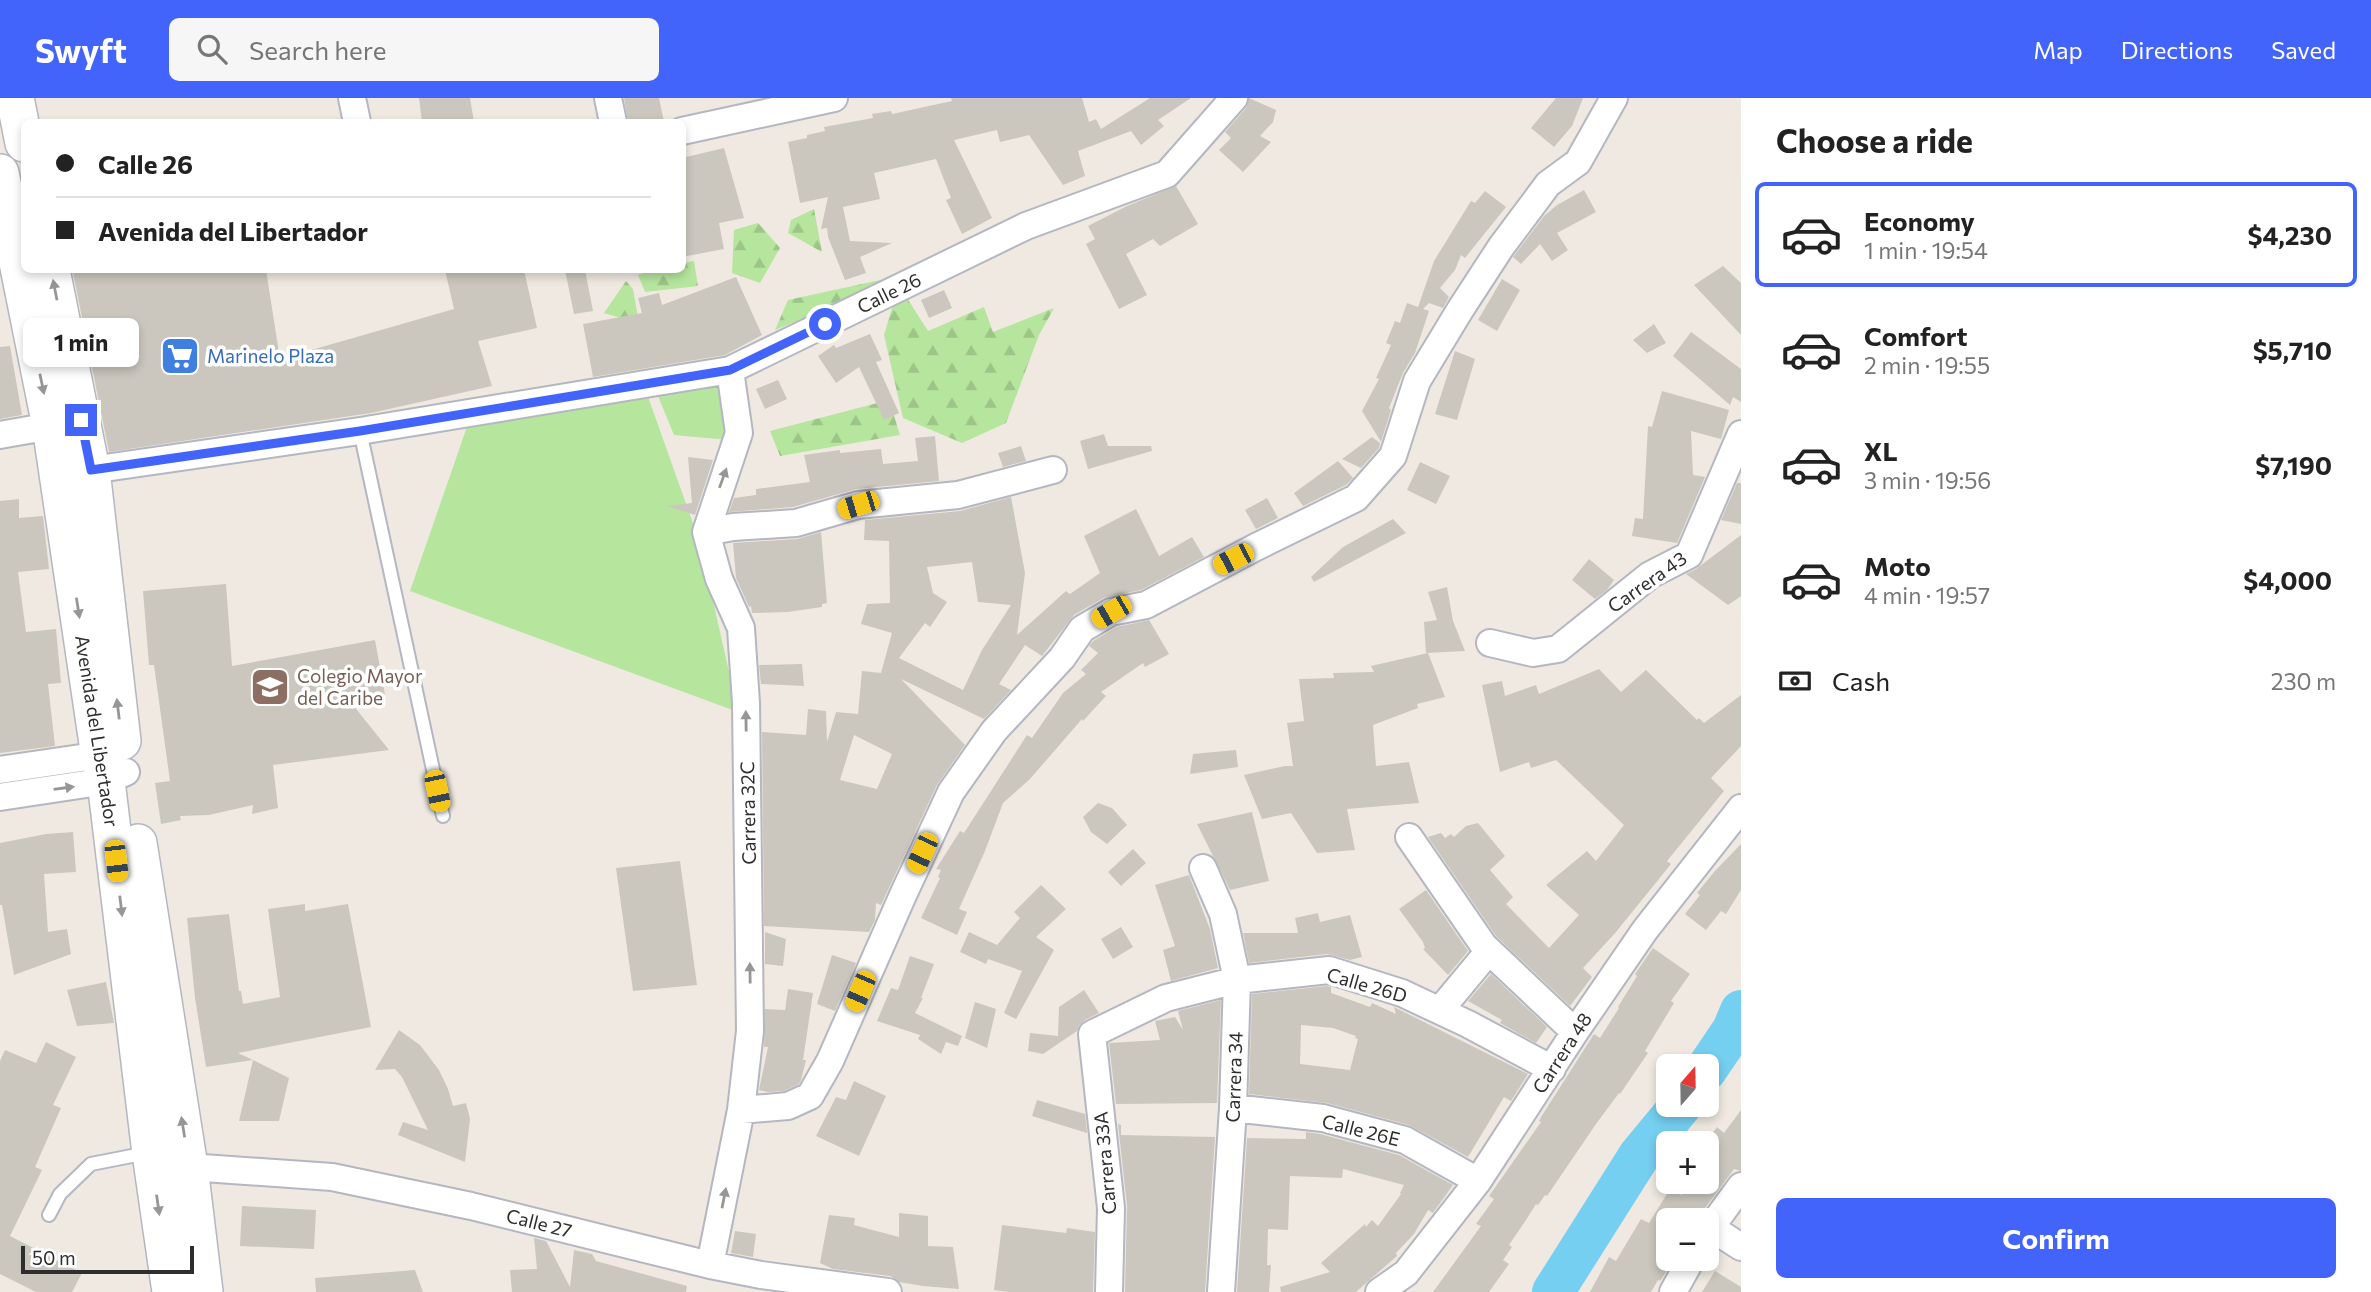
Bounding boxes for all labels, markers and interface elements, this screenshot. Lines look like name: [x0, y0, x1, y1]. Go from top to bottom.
search box: [169, 18, 659, 81]
text: Swyft: [35, 29, 127, 70]
icon: search: [193, 30, 231, 68]
text: Search here: [249, 34, 386, 65]
text: Map: [2033, 35, 2083, 64]
text: Directions: [2121, 35, 2233, 64]
text: Saved: [2271, 35, 2336, 64]
text: Choose a ride: [1776, 120, 1973, 160]
text: Calle 26: [98, 148, 193, 179]
icon: car: [1780, 203, 1843, 266]
text: Economy: [1864, 205, 1975, 236]
text: Avenida del Libertador: [98, 215, 368, 246]
text: $4,230: [2247, 219, 2332, 250]
text: 1 min · 19:54: [1864, 236, 1988, 264]
street label: Calle 26: [853, 267, 925, 318]
one-way arrow: [50, 279, 61, 301]
route start: [809, 308, 841, 340]
callout: 1 min: [23, 318, 139, 368]
icon: car: [1780, 318, 1843, 381]
text: Comfort: [1864, 320, 1967, 351]
text: 1 min: [54, 328, 108, 356]
text: $5,710: [2253, 334, 2332, 365]
supermarket icon: Marinelo Plaza: [159, 335, 201, 377]
place label: Marinelo Plaza: [207, 344, 334, 367]
text: 2 min · 19:55: [1864, 351, 1990, 379]
one-way arrow: [36, 373, 47, 395]
route end: [65, 404, 97, 436]
icon: car: [1780, 433, 1843, 496]
text: XL: [1864, 435, 1898, 466]
text: $7,190: [2255, 449, 2332, 480]
text: 3 min · 19:56: [1864, 466, 1991, 494]
one-way arrow: [718, 468, 729, 489]
car: [835, 489, 882, 521]
car: [1210, 540, 1257, 578]
street label: Carrera 43: [1603, 546, 1691, 617]
icon: car: [1780, 548, 1843, 611]
text: Moto: [1864, 550, 1931, 581]
text: $4,000: [2243, 564, 2332, 595]
text: 4 min · 19:57: [1864, 581, 1990, 609]
car: [1088, 592, 1135, 632]
one-way arrow: [73, 597, 84, 619]
street label: Avenida del Libertador: [71, 633, 124, 829]
icon: cash: [1776, 662, 1814, 700]
place label: Colegio Mayor del Caribe: [297, 664, 423, 709]
text: Cash: [1832, 665, 1890, 696]
school or university icon: Colegio Mayor del Caribe: [249, 666, 291, 708]
text: 230 m: [2271, 667, 2336, 695]
one-way arrow: [113, 697, 124, 719]
one-way arrow: [741, 710, 752, 732]
street label: Carrera 32C: [735, 761, 760, 865]
car: [423, 768, 452, 814]
one-way arrow: [53, 782, 75, 793]
car: [904, 830, 941, 876]
car: [104, 839, 129, 883]
one-way arrow: [116, 895, 127, 917]
one-way arrow: [744, 962, 756, 984]
street label: Calle 26D: [1324, 962, 1410, 1007]
car: [843, 968, 878, 1014]
street label: Carrera 48: [1527, 1008, 1596, 1097]
street label: Carrera 34: [1220, 1031, 1247, 1123]
north arrow: [1656, 1054, 1718, 1116]
map controls: [1656, 1054, 1719, 1271]
street label: Calle 26E: [1320, 1109, 1403, 1150]
street label: Carrera 33A: [1089, 1111, 1120, 1215]
one-way arrow: [177, 1116, 188, 1138]
button: +: [1656, 1131, 1719, 1194]
one-way arrow: [718, 1187, 729, 1209]
one-way arrow: [153, 1194, 164, 1216]
button: Confirm: [1776, 1198, 2336, 1278]
street label: Calle 27: [504, 1203, 574, 1242]
button: −: [1656, 1208, 1719, 1271]
scale bar: [21, 1243, 194, 1275]
text: 50 m: [32, 1246, 76, 1269]

